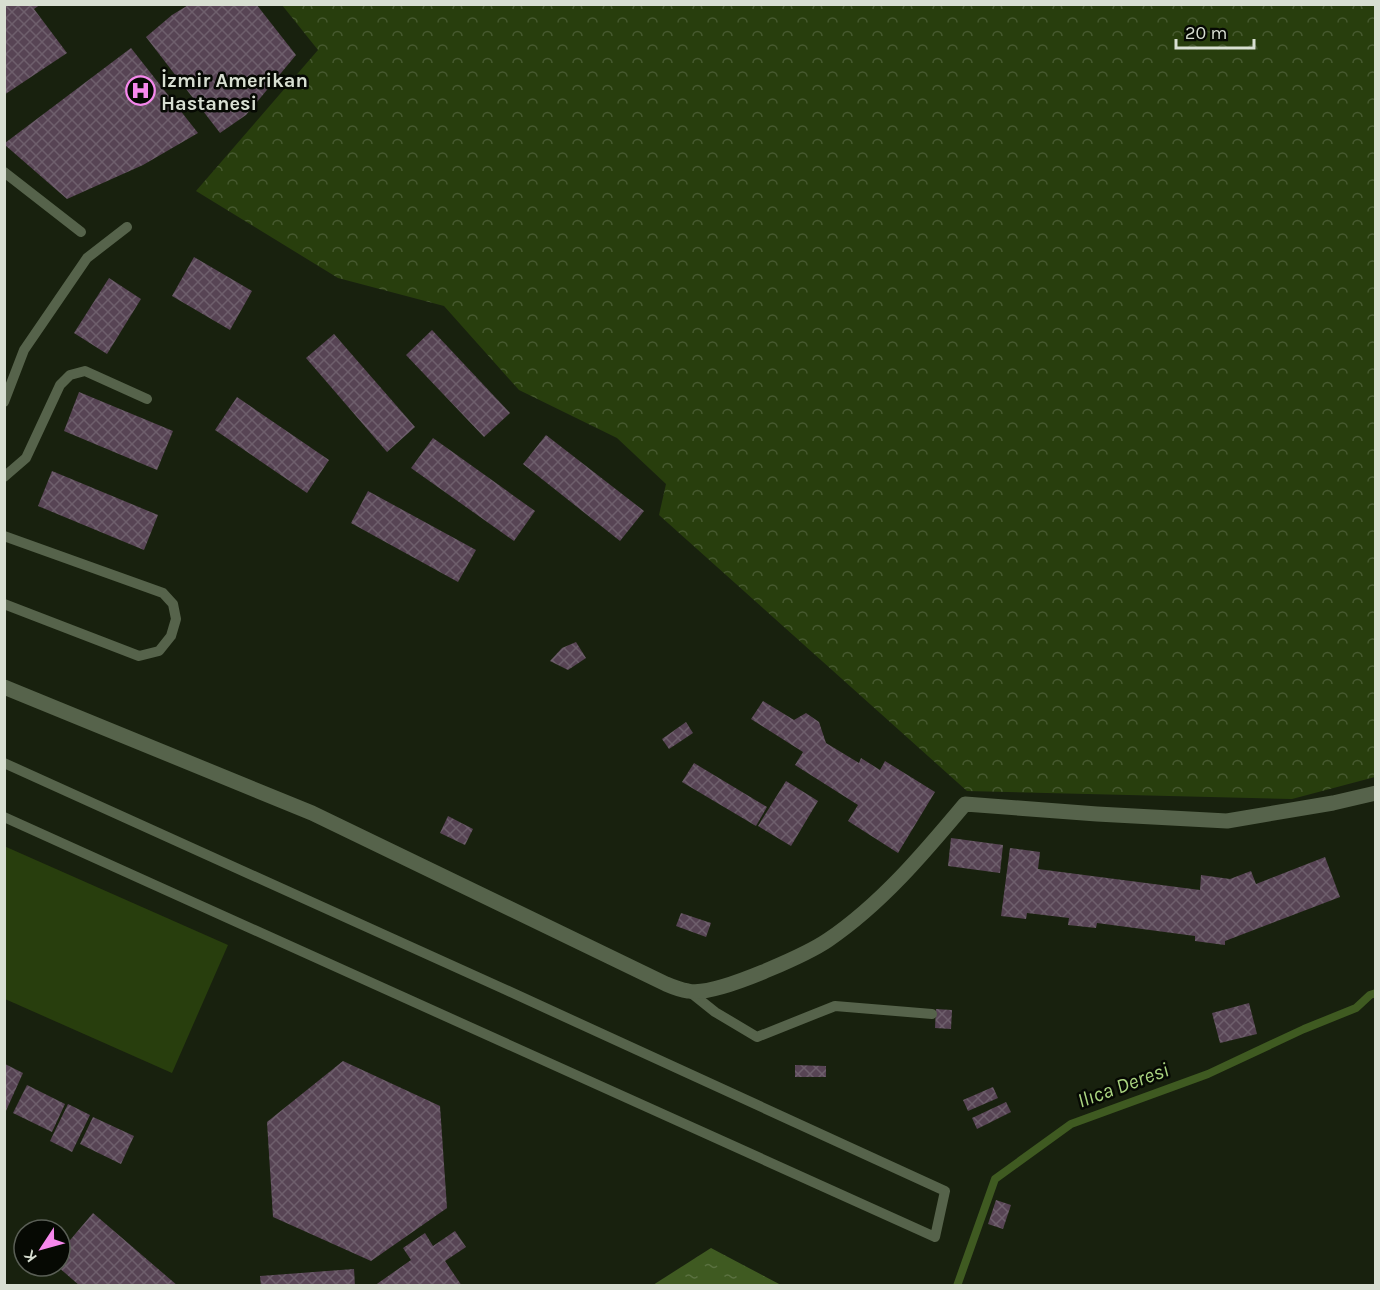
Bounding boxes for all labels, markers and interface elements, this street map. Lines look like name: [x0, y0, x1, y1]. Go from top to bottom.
scale bar: [1176, 12, 1254, 50]
text: 20 m: [1185, 22, 1227, 44]
place label: İzmir Amerikan Hastanesi: [161, 69, 308, 115]
hospital icon: İzmir Amerikan Hastanesi: [124, 75, 156, 107]
water label: Ilıca Deresi: [1074, 1057, 1172, 1113]
north arrow: [12, 1218, 72, 1278]
text: K: [19, 1246, 41, 1266]

